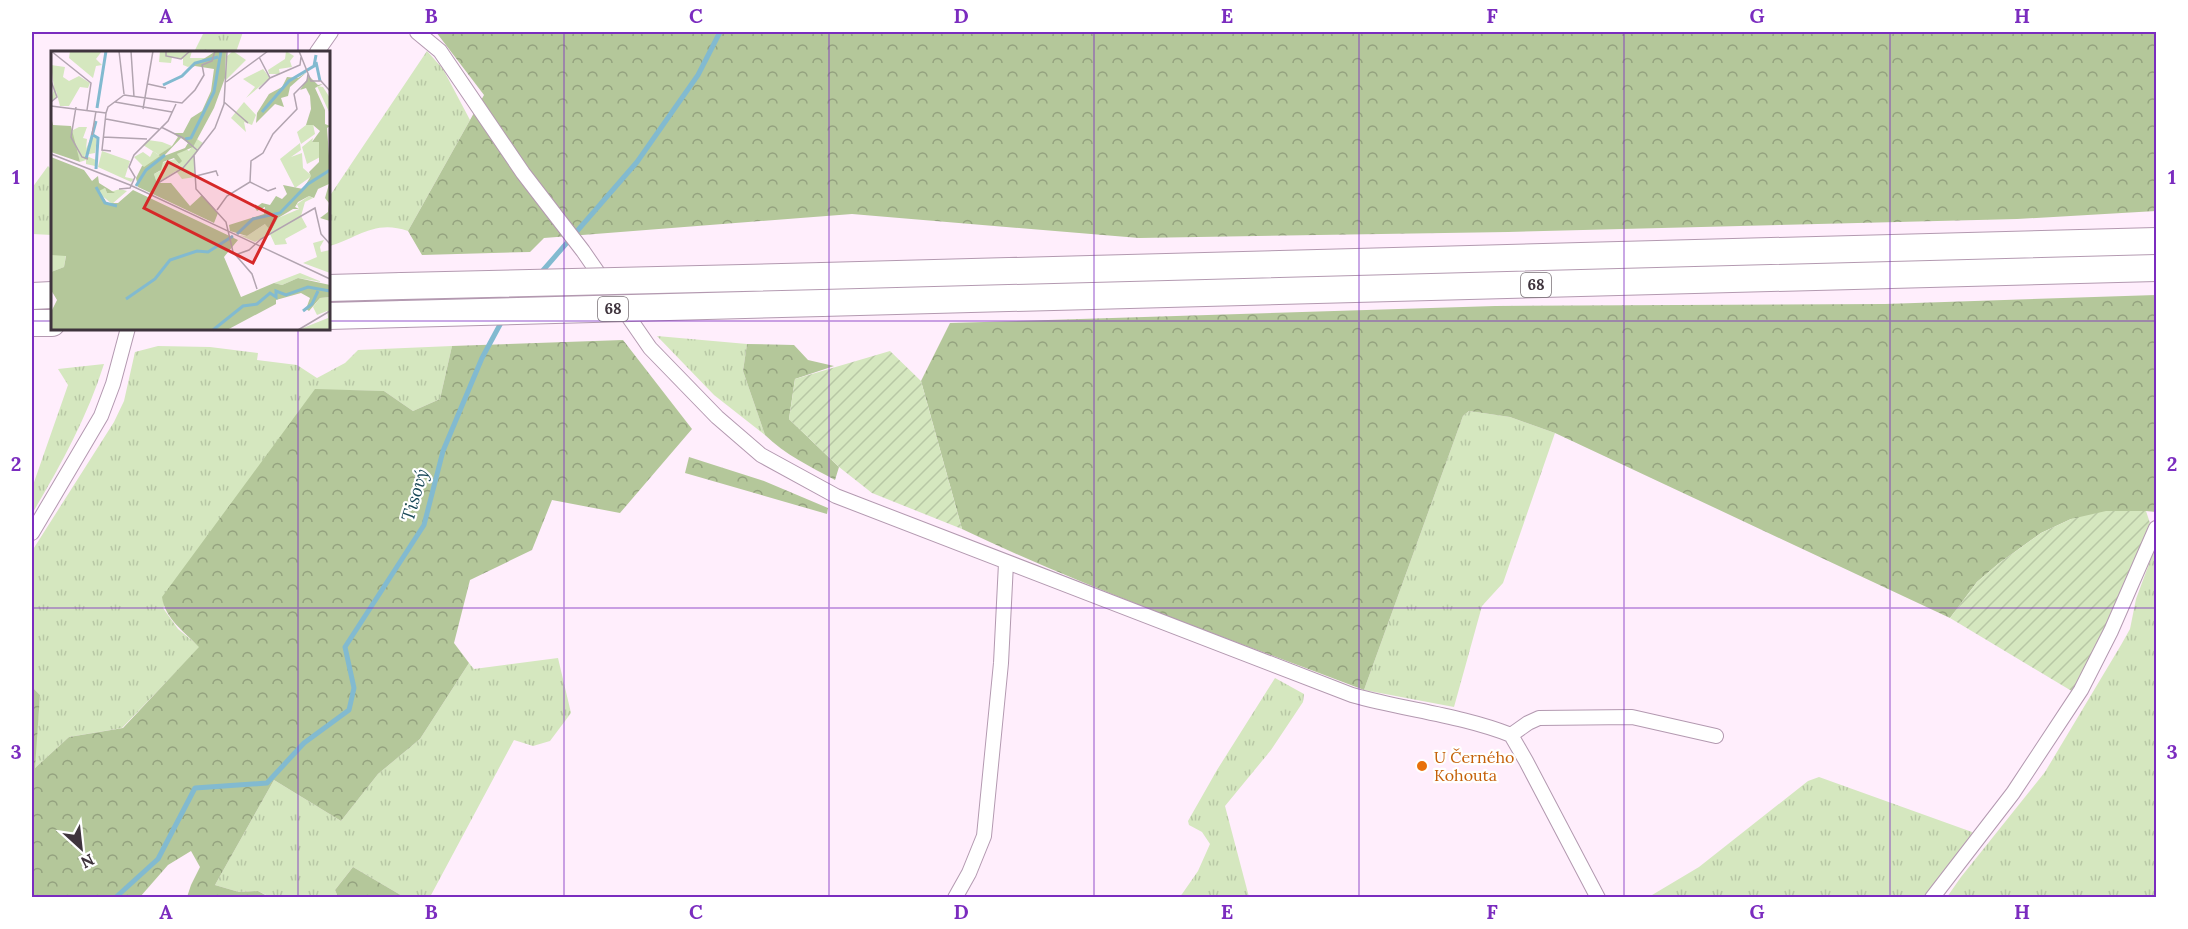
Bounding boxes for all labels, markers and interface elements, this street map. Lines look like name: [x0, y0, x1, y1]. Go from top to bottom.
text: A: [159, 3, 173, 28]
text: B: [424, 3, 438, 28]
text: C: [689, 3, 703, 28]
text: D: [953, 3, 969, 28]
text: E: [1221, 3, 1233, 28]
text: F: [1486, 3, 1498, 28]
text: G: [1749, 3, 1765, 28]
text: H: [2014, 3, 2030, 28]
inset map: [51, 51, 330, 330]
text: 1: [12, 164, 20, 189]
text: 1: [2168, 164, 2176, 189]
road number: 68: [1521, 273, 1551, 297]
road number: 68: [598, 297, 628, 321]
text: 2: [11, 451, 21, 476]
text: 2: [2167, 451, 2177, 476]
water label: Tisový: [396, 466, 433, 524]
text: 3: [10, 739, 22, 764]
text: 3: [2166, 739, 2178, 764]
place label: U Černého Kohouta: [1434, 747, 1514, 785]
marker: U Černého Kohouta: [1415, 759, 1429, 773]
north arrow: [51, 818, 111, 878]
text: N: [78, 850, 98, 873]
text: A: [159, 899, 173, 924]
text: B: [424, 899, 438, 924]
text: C: [689, 899, 703, 924]
text: D: [953, 899, 969, 924]
text: E: [1221, 899, 1233, 924]
text: F: [1486, 899, 1498, 924]
text: G: [1749, 899, 1765, 924]
text: H: [2014, 899, 2030, 924]

